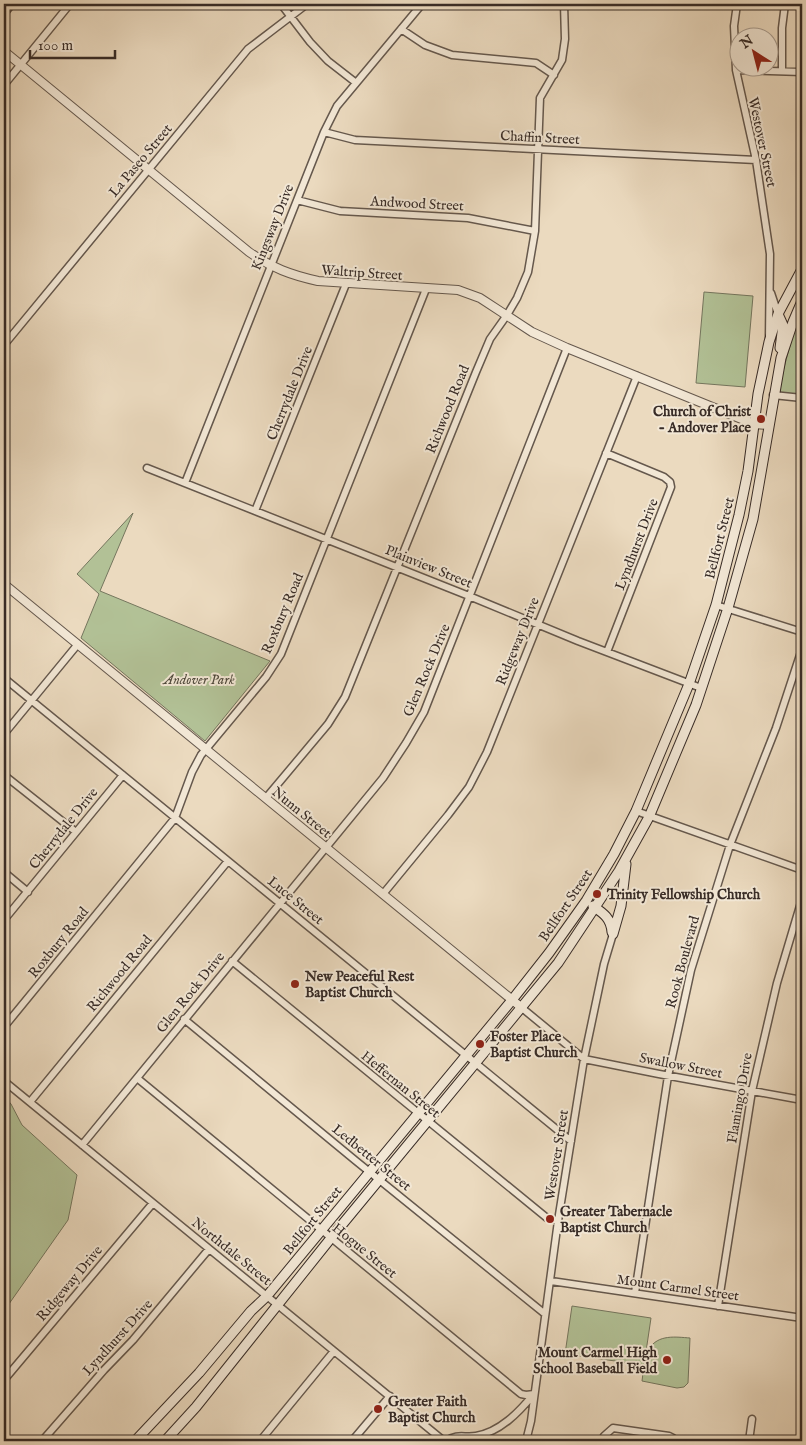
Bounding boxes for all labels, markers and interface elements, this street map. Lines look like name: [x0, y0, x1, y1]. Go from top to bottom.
scale bar: [30, 28, 115, 60]
north arrow: [728, 28, 778, 78]
text: N: [736, 31, 757, 54]
text: 100 m: [38, 36, 74, 55]
street label: Westover Street: [744, 95, 780, 189]
street label: La Paseo Street: [105, 120, 177, 201]
street label: Chaffin Street: [500, 127, 580, 149]
street label: Kingsway Drive: [247, 181, 299, 273]
street label: Andwood Street: [369, 193, 464, 215]
street label: Waltrip Street: [321, 261, 403, 285]
street label: Cherrydale Drive: [263, 343, 317, 443]
street label: Richwood Road: [422, 362, 474, 456]
place label: Church of Christ - Andover Place: [653, 403, 752, 437]
marker: Church of Christ - Andover Place: [755, 413, 767, 425]
street label: Lyndhurst Drive: [611, 495, 663, 593]
street label: Bellfort Street: [701, 495, 739, 581]
street label: Plainview Street: [382, 541, 475, 593]
street label: Roxbury Road: [258, 570, 308, 657]
street label: Ridgeway Drive: [492, 594, 544, 688]
street label: Glen Rock Drive: [399, 621, 455, 720]
park label: Andover Park: [161, 671, 235, 689]
street label: Nunn Street: [268, 783, 335, 842]
street label: Cherrydale Drive: [25, 784, 103, 873]
street label: Bellfort Street: [535, 866, 597, 945]
street label: Luce Street: [263, 873, 327, 929]
place label: Trinity Fellowship Church: [606, 886, 761, 904]
marker: Trinity Fellowship Church: [591, 888, 603, 900]
street label: Roxbury Road: [25, 903, 93, 982]
street label: Rook Boulevard: [662, 913, 704, 1011]
street label: Richwood Road: [83, 931, 157, 1016]
street label: Glen Rock Drive: [153, 948, 229, 1037]
place label: New Peaceful Rest Baptist Church: [304, 968, 414, 1002]
marker: New Peaceful Rest Baptist Church: [289, 978, 301, 990]
place label: Foster Place Baptist Church: [490, 1028, 578, 1062]
marker: Foster Place Baptist Church: [474, 1038, 486, 1050]
street label: Heffernan Street: [357, 1047, 444, 1122]
street label: Swallow Street: [638, 1049, 724, 1083]
street label: Flamingo Drive: [723, 1051, 757, 1145]
street label: Westover Street: [541, 1108, 573, 1202]
street label: Ledbetter Street: [328, 1120, 415, 1195]
street label: Bellfort Street: [279, 1182, 346, 1259]
place label: Greater Tabernacle Baptist Church: [560, 1203, 673, 1237]
marker: Greater Tabernacle Baptist Church: [544, 1213, 556, 1225]
street label: Northdale Street: [188, 1214, 275, 1290]
street label: Hogue Street: [328, 1219, 401, 1283]
street label: Ridgeway Drive: [33, 1242, 107, 1325]
street label: Mount Carmel Street: [616, 1271, 740, 1305]
street label: Lyndhurst Drive: [79, 1295, 157, 1380]
place label: Mount Carmel High School Baseball Field: [533, 1344, 658, 1378]
marker: Mount Carmel High School Baseball Field: [661, 1354, 673, 1366]
place label: Greater Faith Baptist Church: [388, 1393, 476, 1427]
marker: Greater Faith Baptist Church: [372, 1403, 384, 1415]

